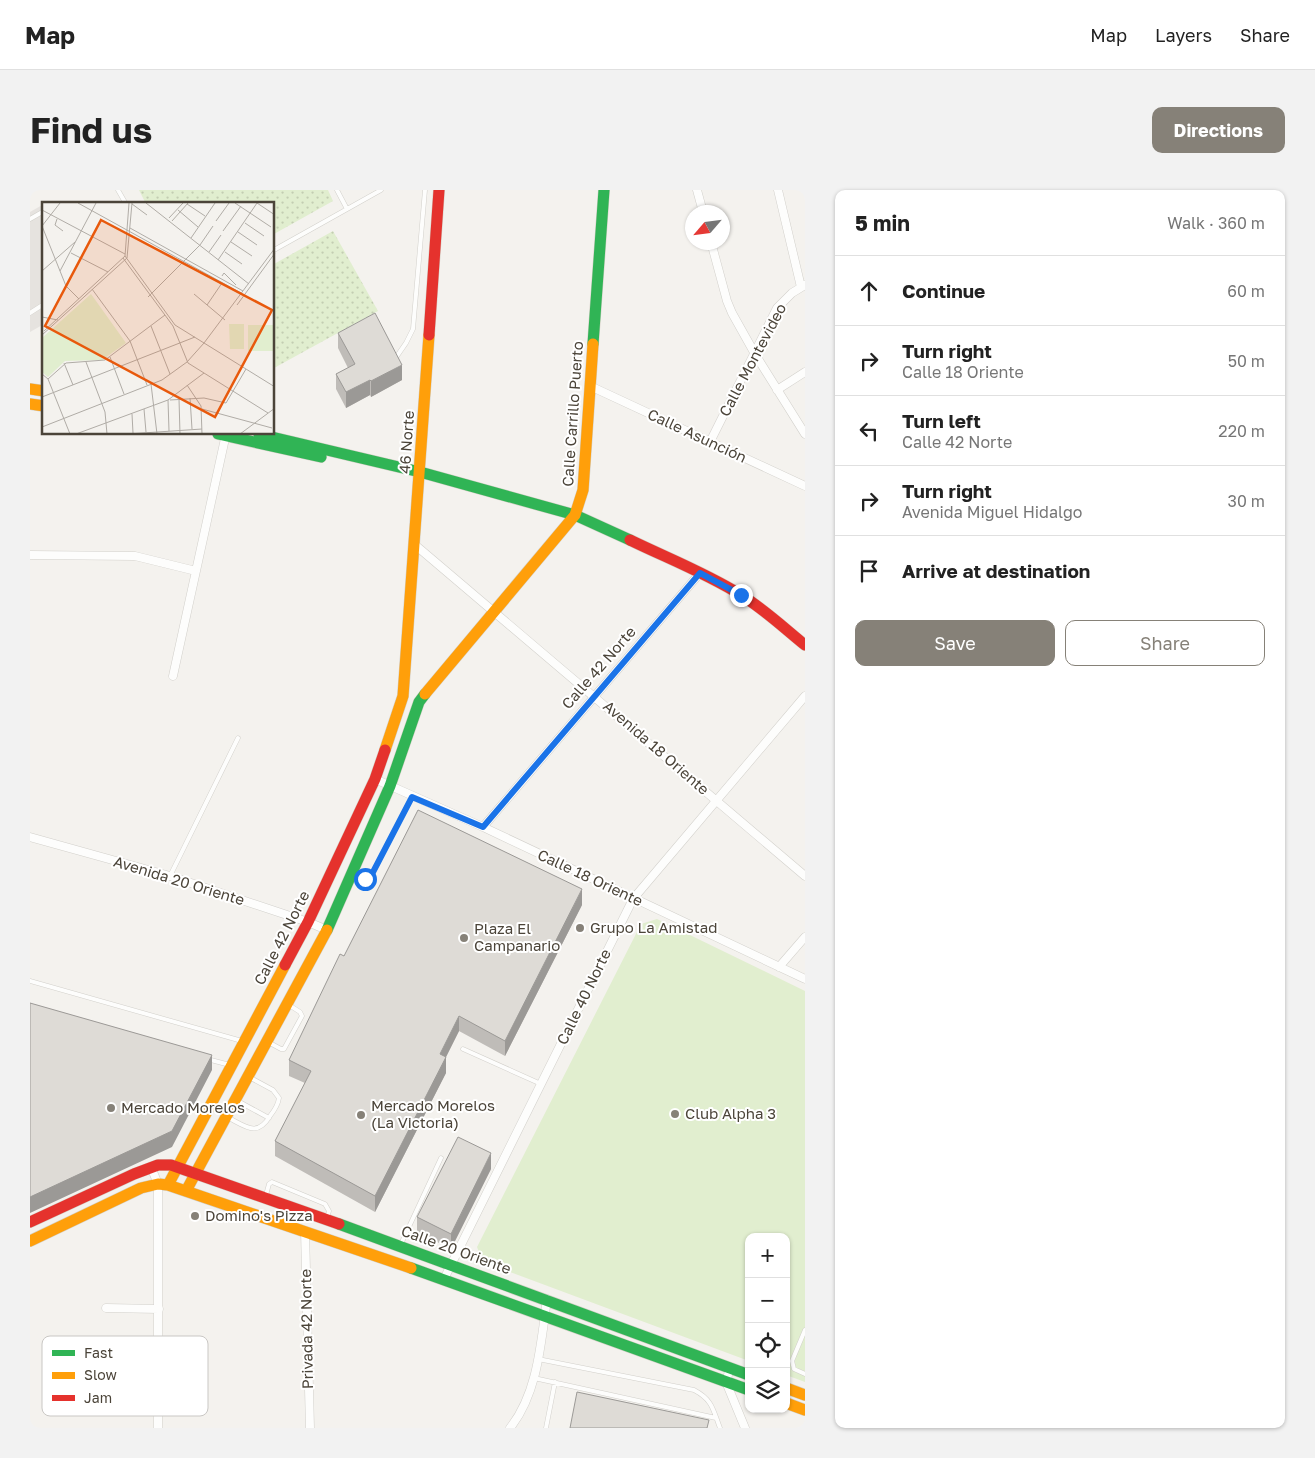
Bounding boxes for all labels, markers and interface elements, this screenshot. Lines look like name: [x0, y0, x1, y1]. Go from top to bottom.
text: Map: [25, 20, 75, 49]
text: Map: [1090, 24, 1127, 46]
text: Layers: [1155, 24, 1212, 46]
text: Share: [1240, 24, 1290, 46]
button: Directions: [1152, 107, 1285, 153]
text: Find us: [30, 109, 152, 151]
inset map: [42, 202, 275, 435]
north arrow: [685, 205, 730, 250]
text: 5 min: [855, 210, 910, 236]
text: Walk · 360 m: [1167, 213, 1265, 233]
icon: ahead: [855, 277, 883, 305]
text: Continue: [902, 279, 985, 302]
text: 60 m: [1227, 281, 1265, 301]
street label: Calle Montevideo: [715, 300, 789, 419]
text: Turn right: [902, 339, 992, 362]
street label: Calle Carrillo Puerto: [558, 341, 586, 487]
icon: right: [855, 347, 883, 375]
text: 50 m: [1228, 351, 1265, 371]
text: Calle 18 Oriente: [902, 362, 1024, 382]
street label: Calle Asunción: [645, 404, 750, 466]
street label: 46 Norte: [395, 409, 417, 474]
text: Turn left: [902, 409, 981, 432]
icon: left: [855, 417, 883, 445]
text: 220 m: [1218, 421, 1265, 441]
text: Calle 42 Norte: [902, 432, 1012, 452]
text: Turn right: [902, 479, 992, 502]
icon: right: [855, 487, 883, 515]
text: 30 m: [1228, 491, 1265, 511]
text: Avenida Miguel Hidalgo: [902, 502, 1082, 522]
icon: arrive: [855, 557, 883, 585]
text: Arrive at destination: [902, 559, 1090, 582]
route end: [730, 584, 753, 607]
button: Save: [855, 620, 1055, 666]
button: Share: [1065, 620, 1265, 666]
street label: Calle 42 Norte: [558, 622, 639, 712]
street label: Avenida 18 Oriente: [600, 696, 713, 798]
street label: Calle 18 Oriente: [535, 845, 646, 910]
street label: Avenida 20 Oriente: [112, 852, 247, 909]
route start: [354, 868, 377, 891]
street label: Calle 42 Norte: [250, 887, 313, 988]
place label: Grupo La Amistad: [590, 918, 717, 936]
place label: Plaza El Campanario: [474, 919, 560, 954]
marker: Grupo La Amistad: [574, 922, 586, 934]
marker: Plaza El Campanario: [458, 932, 470, 944]
street label: Calle 40 Norte: [552, 946, 614, 1047]
place label: Mercado Morelos (La Victoria): [371, 1096, 495, 1131]
place label: Mercado Morelos: [121, 1098, 245, 1116]
marker: Mercado Morelos: [105, 1102, 117, 1114]
place label: Club Alpha 3: [685, 1104, 776, 1122]
marker: Club Alpha 3: [669, 1108, 681, 1120]
marker: Mercado Morelos (La Victoria): [355, 1109, 367, 1121]
place label: Domino's Pizza: [205, 1206, 313, 1224]
marker: Domino's Pizza: [189, 1210, 201, 1222]
street label: Calle 20 Oriente: [399, 1221, 514, 1277]
map controls: [745, 1233, 790, 1413]
button: +: [745, 1233, 790, 1278]
street label: Privada 42 Norte: [296, 1268, 316, 1389]
button: −: [745, 1278, 790, 1323]
button: locate: [745, 1323, 790, 1368]
legend: [42, 1336, 208, 1416]
text: Fast: [84, 1344, 113, 1361]
text: Slow: [84, 1366, 117, 1383]
button: layers: [745, 1368, 790, 1413]
text: Jam: [84, 1389, 112, 1406]

